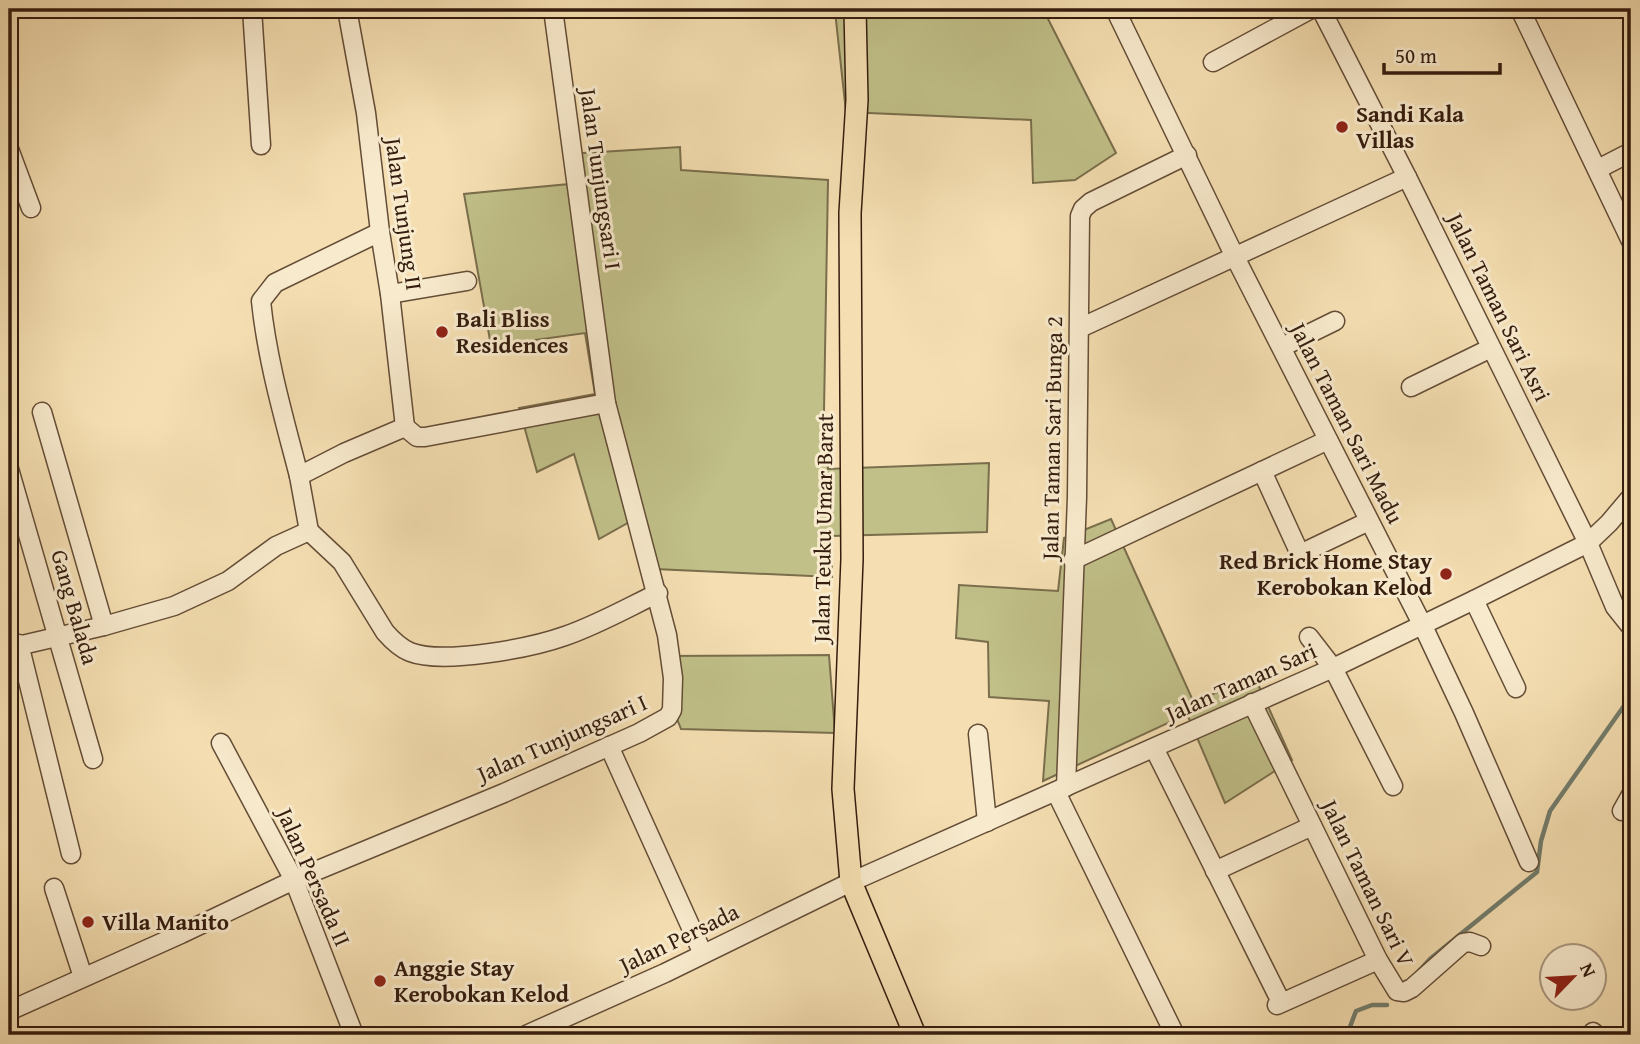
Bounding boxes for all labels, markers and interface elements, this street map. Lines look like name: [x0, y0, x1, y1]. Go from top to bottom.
scale bar: [1384, 32, 1500, 76]
text: 50 m: [1395, 40, 1437, 71]
street label: Jalan Tunjungsari I: [572, 83, 631, 272]
place label: Sandi Kala Villas: [1356, 97, 1464, 156]
marker: Sandi Kala Villas: [1334, 119, 1350, 135]
street label: Jalan Tunjung II: [377, 132, 432, 292]
street label: Jalan Taman Sari Asri: [1438, 204, 1559, 407]
place label: Bali Bliss Residences: [456, 302, 569, 361]
street label: Jalan Taman Sari Madu: [1281, 314, 1413, 529]
street label: Jalan Taman Sari Bunga 2: [1033, 316, 1070, 563]
marker: Bali Bliss Residences: [434, 324, 450, 340]
street label: Jalan Teuku Umar Barat: [804, 413, 841, 646]
place label: Red Brick Home Stay Kerobokan Kelod: [1219, 544, 1433, 603]
street label: Gang Balada: [43, 545, 108, 668]
marker: Red Brick Home Stay Kerobokan Kelod: [1438, 566, 1454, 582]
street label: Jalan Taman Sari: [1157, 634, 1321, 731]
street label: Jalan Tunjungsari I: [469, 685, 652, 791]
street label: Jalan Taman Sari V: [1312, 791, 1423, 972]
street label: Jalan Persada II: [268, 800, 360, 951]
street label: Jalan Persada: [611, 894, 744, 982]
place label: Villa Manito: [102, 905, 229, 938]
marker: Villa Manito: [80, 914, 96, 930]
north arrow: [1538, 942, 1608, 1012]
place label: Anggie Stay Kerobokan Kelod: [394, 951, 570, 1010]
text: N: [1573, 958, 1604, 982]
marker: Anggie Stay Kerobokan Kelod: [372, 973, 388, 989]

